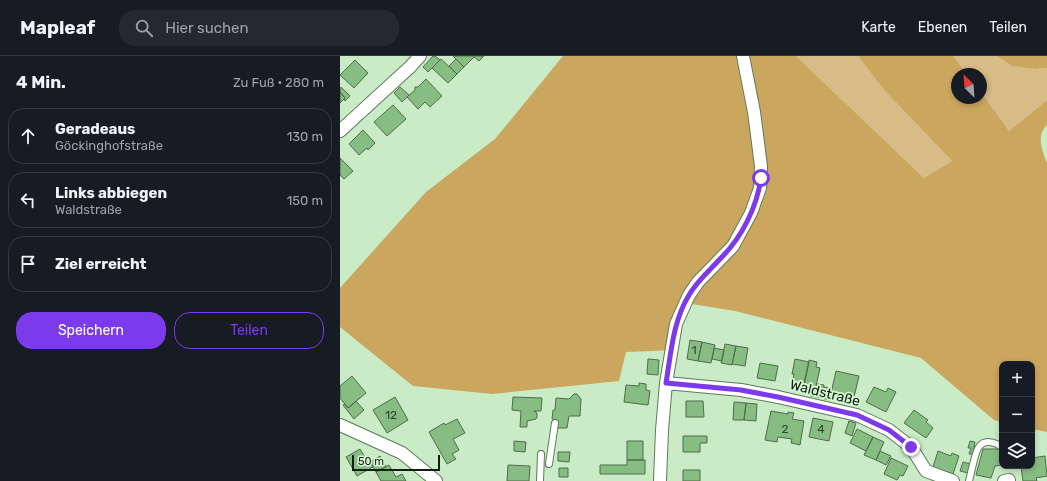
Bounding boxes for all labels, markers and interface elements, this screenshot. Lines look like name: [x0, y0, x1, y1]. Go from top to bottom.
search box: [119, 10, 399, 46]
text: Mapleaf: [20, 16, 95, 39]
icon: search: [133, 17, 155, 39]
text: Hier suchen: [165, 19, 249, 37]
text: Karte: [861, 19, 896, 36]
text: Ebenen: [918, 19, 967, 36]
text: Teilen: [989, 19, 1027, 36]
north arrow: [951, 68, 987, 104]
text: 4 Min.: [16, 72, 66, 92]
text: Zu Fuß · 280 m: [233, 75, 324, 90]
text: Geradeaus: [55, 120, 135, 138]
icon: ahead: [17, 125, 39, 147]
text: 130 m: [287, 129, 323, 144]
text: Göckinghofstraße: [55, 138, 163, 153]
route start: [752, 169, 770, 187]
text: Links abbiegen: [55, 184, 167, 202]
icon: left: [17, 189, 39, 211]
text: 150 m: [287, 193, 323, 208]
text: Waldstraße: [55, 202, 122, 217]
icon: arrive: [17, 253, 39, 275]
text: Ziel erreicht: [55, 255, 147, 273]
button: Speichern: [16, 312, 166, 349]
button: Teilen: [174, 312, 324, 349]
house number: 1: [691, 343, 697, 357]
map controls: [999, 361, 1035, 469]
button: +: [999, 361, 1035, 397]
street label: Waldstraße: [788, 376, 862, 410]
button: −: [999, 397, 1035, 433]
house number: 12: [385, 408, 397, 422]
house number: 2: [781, 422, 789, 436]
house number: 4: [817, 422, 825, 436]
button: layers: [999, 433, 1035, 469]
route end: [902, 438, 920, 456]
scale bar: [352, 453, 440, 472]
text: 50 m: [358, 455, 384, 468]

